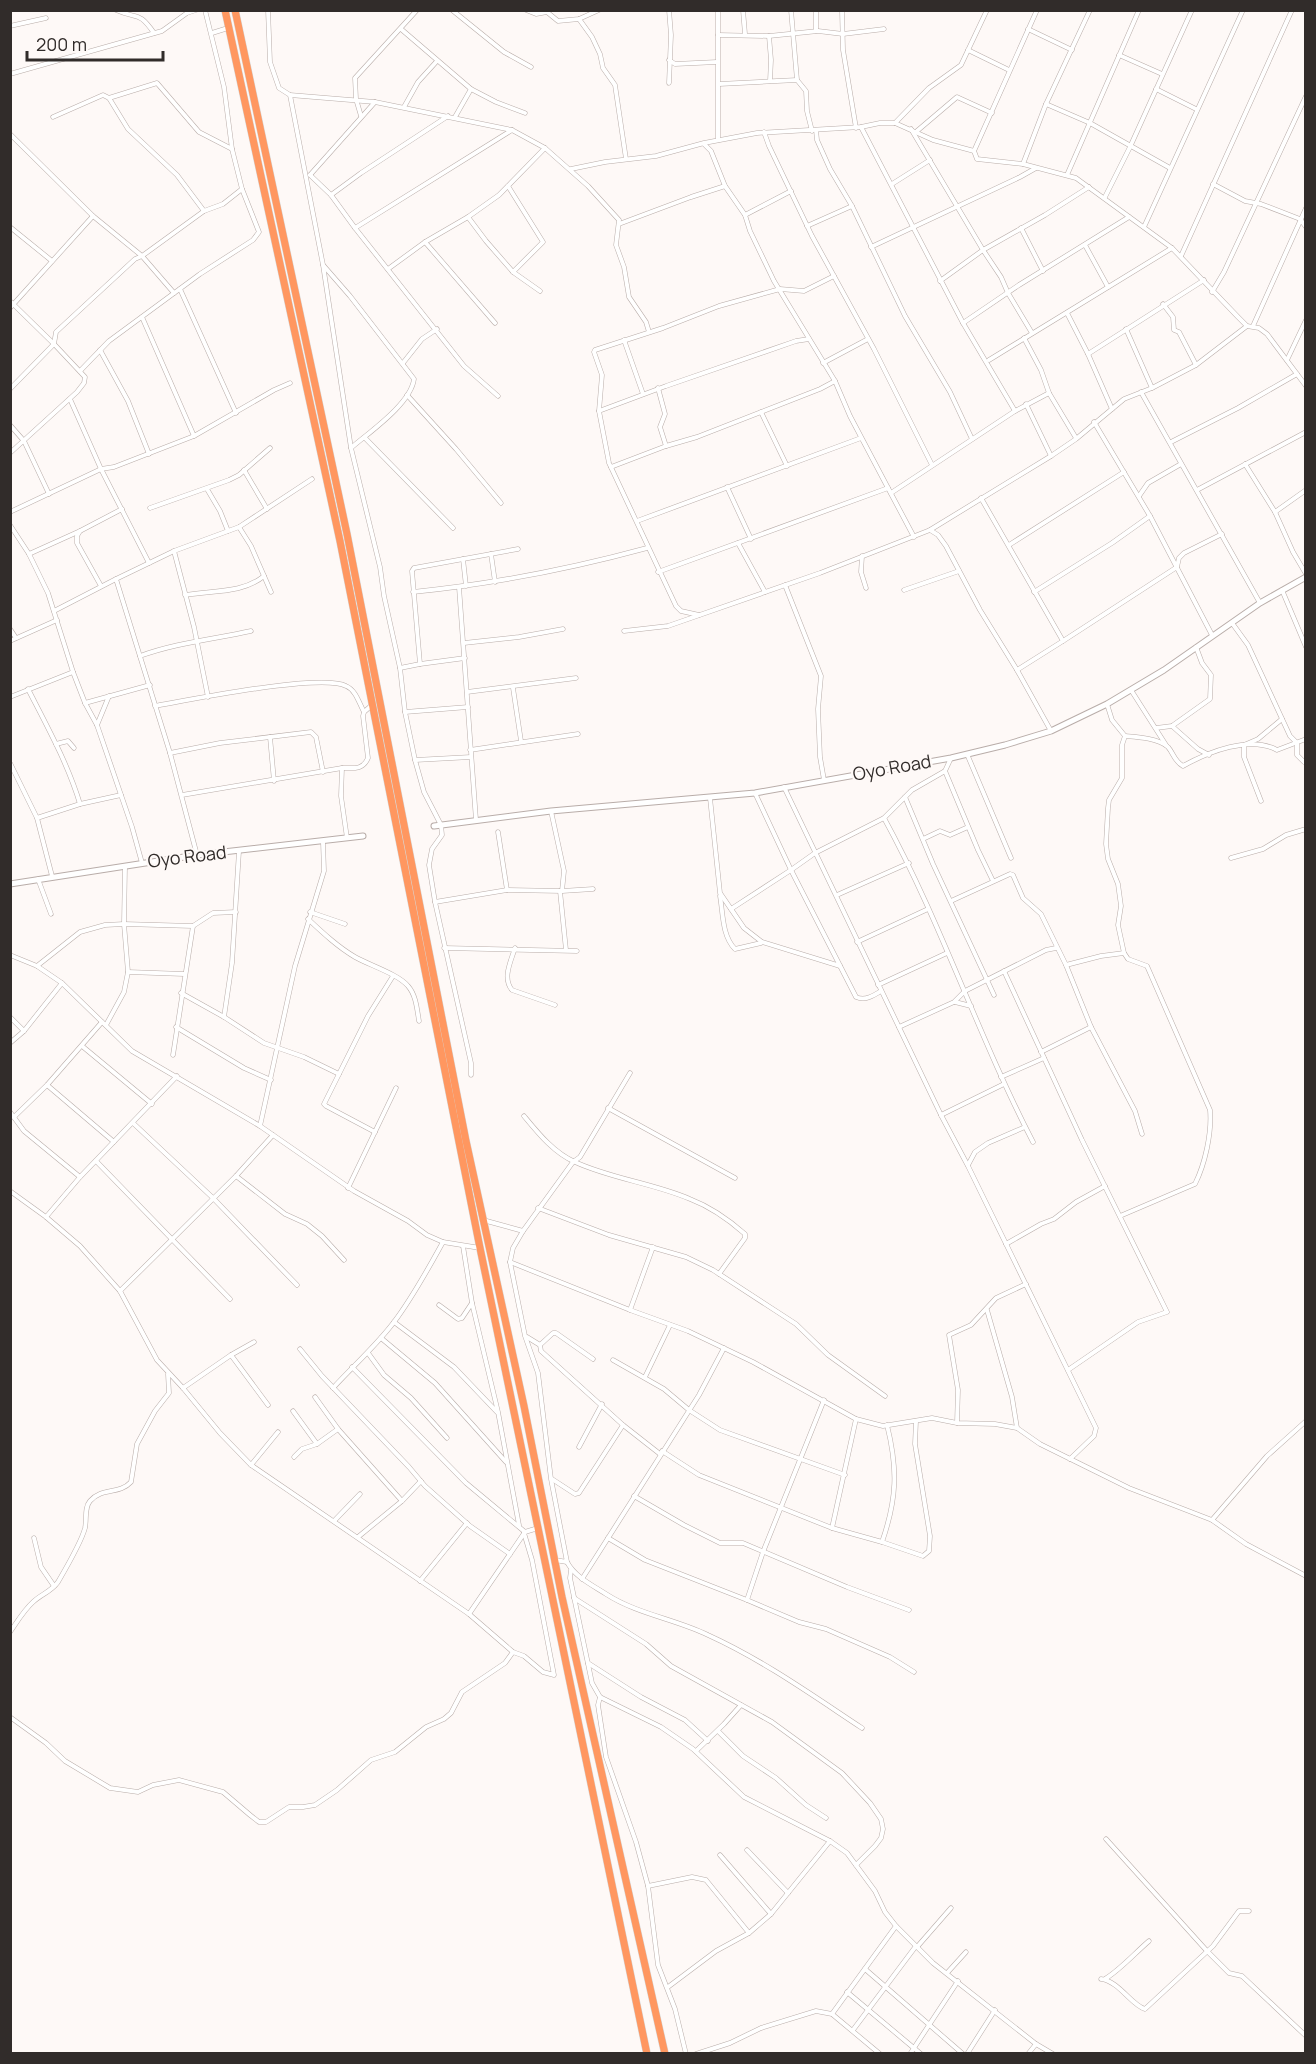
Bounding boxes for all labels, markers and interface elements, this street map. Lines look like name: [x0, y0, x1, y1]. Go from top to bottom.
scale bar: [27, 24, 164, 62]
text: 200 m: [36, 32, 87, 56]
street label: Oyo Road: [851, 748, 933, 786]
street label: Oyo Road: [146, 839, 228, 873]

